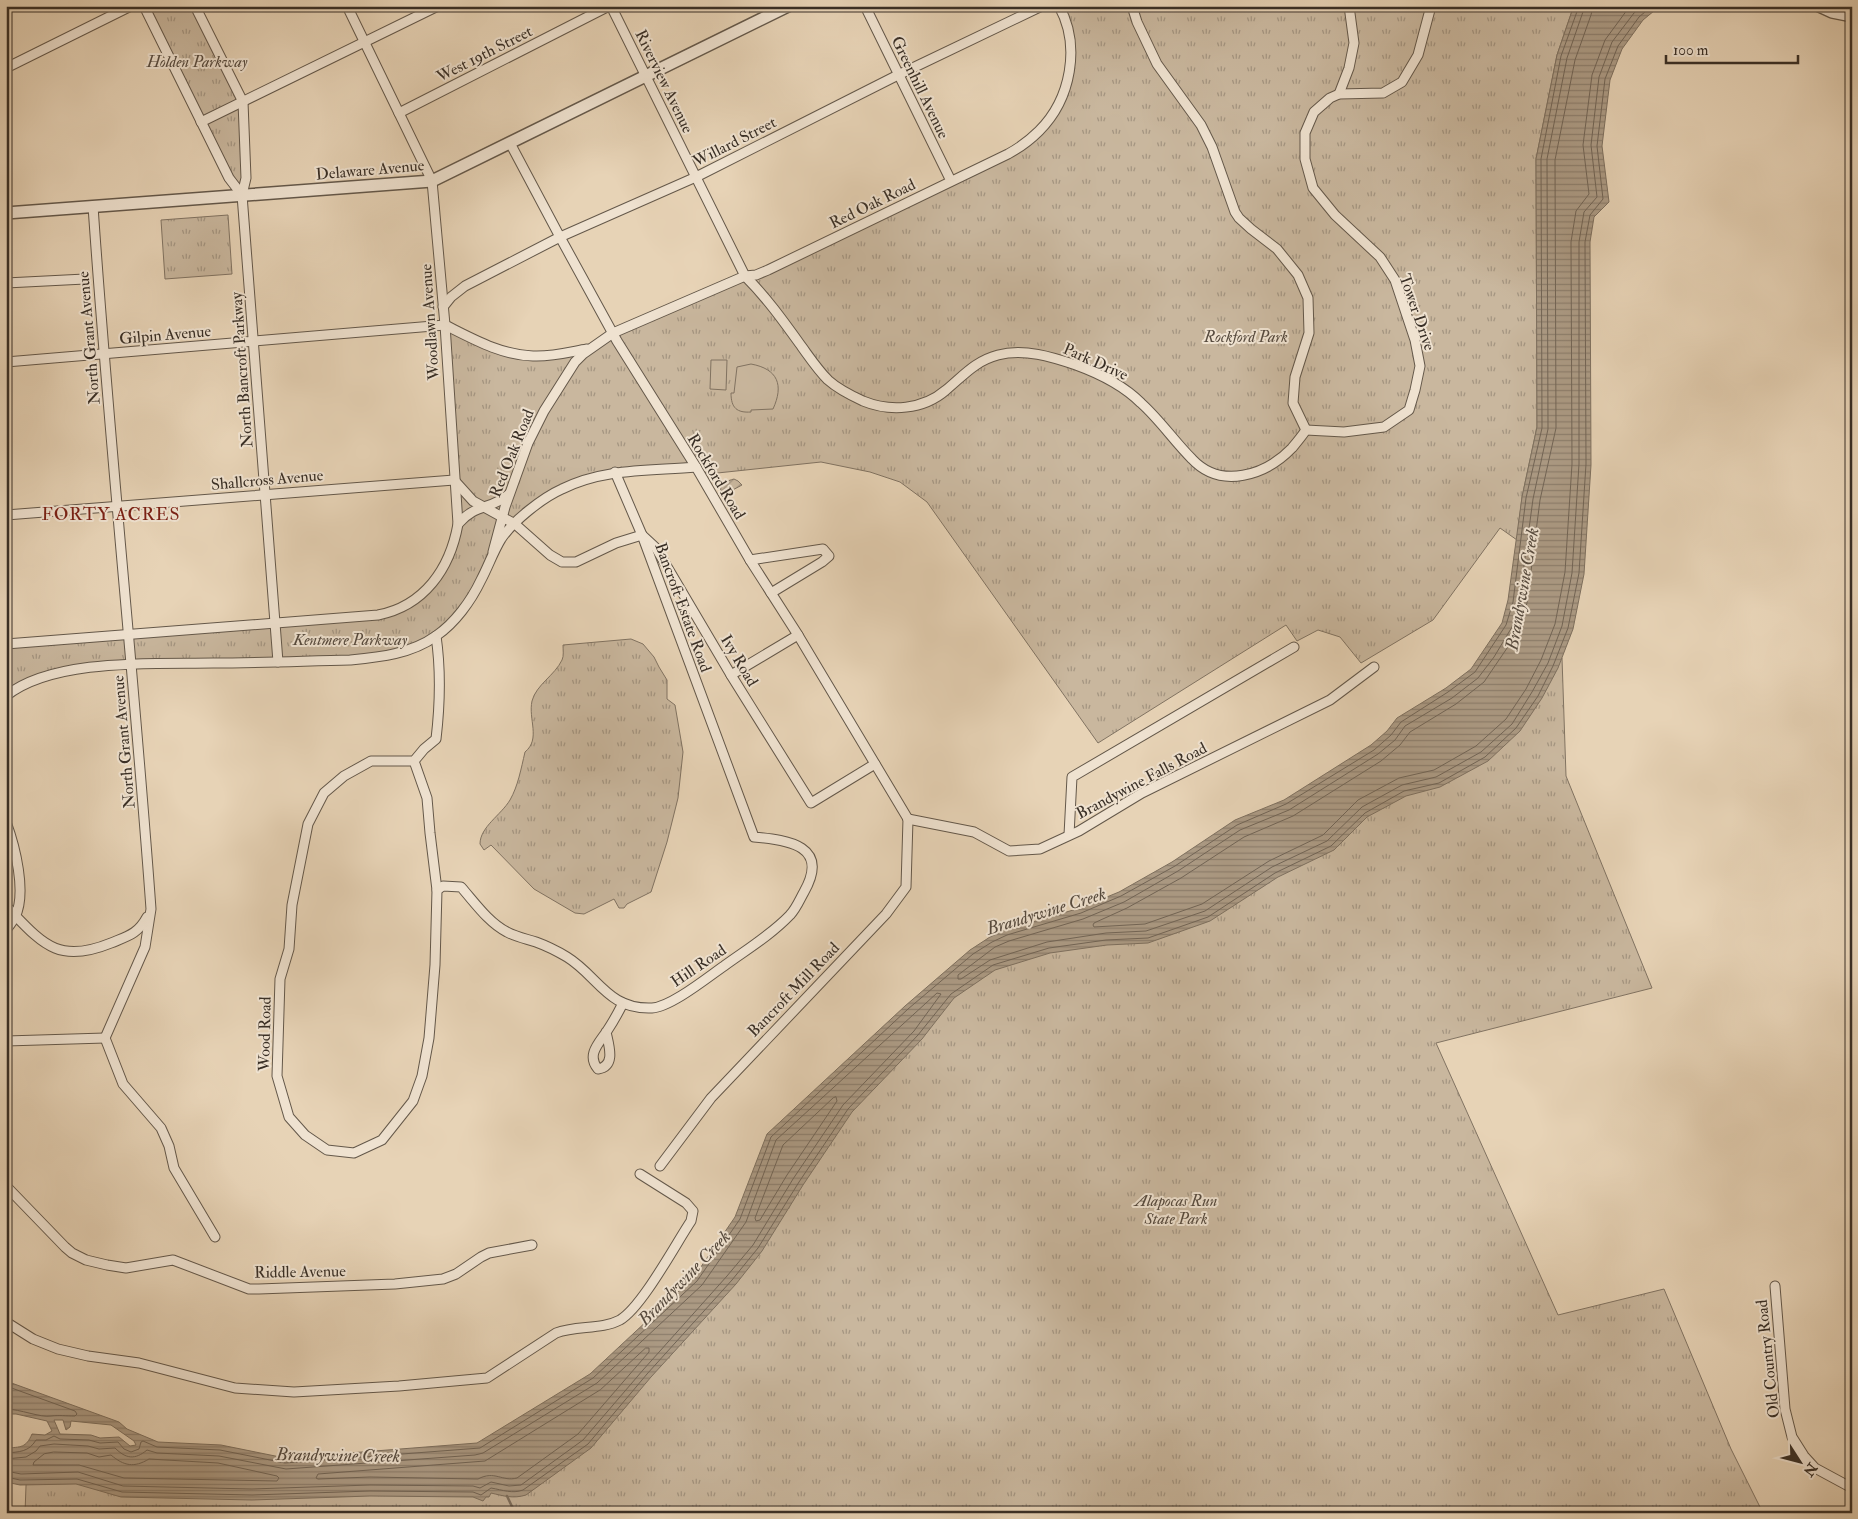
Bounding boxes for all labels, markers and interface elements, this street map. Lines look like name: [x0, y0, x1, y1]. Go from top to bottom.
street label: West 19th Street: [432, 21, 536, 87]
street label: Riverview Avenue: [630, 26, 698, 137]
scale bar: [1666, 32, 1798, 64]
street label: Greenhill Avenue: [887, 33, 954, 142]
text: 100 m: [1673, 41, 1709, 60]
park label: Holden Parkway: [146, 52, 248, 72]
street label: Willard Street: [688, 112, 780, 172]
street label: Delaware Avenue: [315, 155, 426, 185]
street label: Red Oak Road: [826, 174, 919, 233]
street label: Woodlawn Avenue: [416, 263, 444, 382]
street label: North Grant Avenue: [73, 270, 105, 405]
street label: Tower Drive: [1395, 271, 1440, 354]
street label: North Bancroft Parkway: [227, 291, 257, 448]
street label: Gilpin Avenue: [118, 321, 212, 350]
park label: Rockford Park: [1203, 327, 1288, 347]
street label: Park Drive: [1060, 339, 1132, 385]
street label: Red Oak Road: [485, 406, 539, 500]
street label: Rockford Road: [683, 430, 750, 523]
street label: Shallcross Avenue: [210, 465, 324, 495]
district label: FORTY ACRES: [41, 503, 181, 526]
water label: Brandywine Creek: [1500, 526, 1545, 653]
street label: Bancroft Estate Road: [650, 540, 716, 675]
park label: Kentmere Parkway: [292, 630, 408, 650]
street label: Ivy Road: [716, 631, 762, 690]
street label: North Grant Avenue: [108, 674, 140, 809]
street label: Brandywine Falls Road: [1073, 738, 1210, 824]
water label: Brandywine Creek: [982, 882, 1109, 941]
street label: Bancroft Mill Road: [744, 938, 844, 1041]
street label: Hill Road: [667, 940, 730, 992]
street label: Wood Road: [254, 996, 276, 1073]
park label: Alapocas Run State Park: [1133, 1191, 1217, 1229]
water label: Brandywine Creek: [632, 1226, 736, 1332]
street label: Riddle Avenue: [254, 1261, 346, 1283]
street label: Old Country Road: [1752, 1299, 1784, 1419]
north arrow: [1776, 1436, 1826, 1486]
water label: Brandywine Creek: [275, 1443, 400, 1468]
text: N: [1799, 1458, 1821, 1480]

